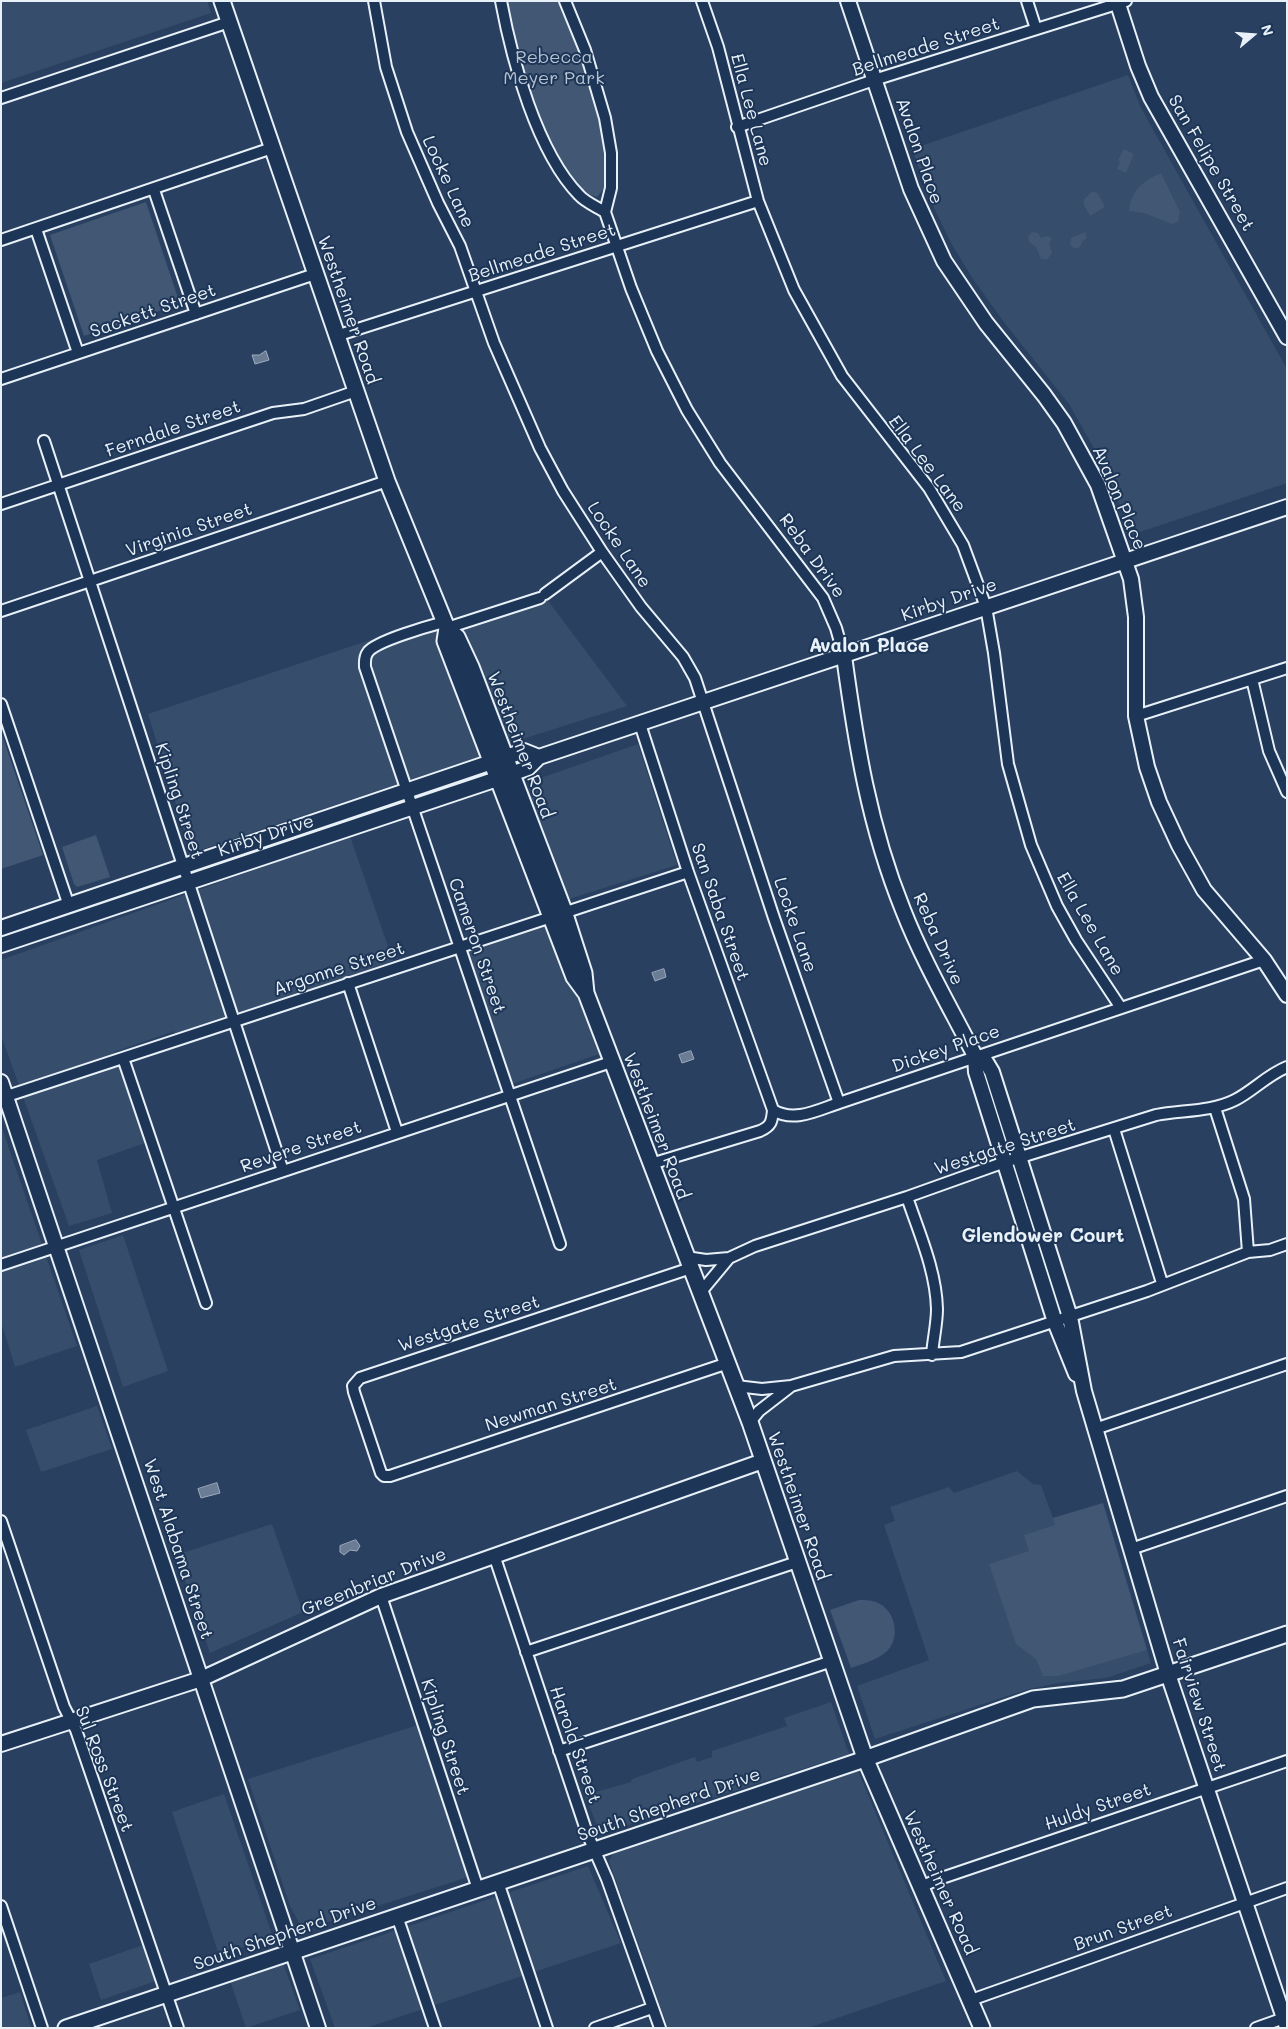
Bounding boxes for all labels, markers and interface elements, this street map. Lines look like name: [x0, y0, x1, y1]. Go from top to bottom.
north arrow: [1228, 10, 1278, 60]
street label: Bellmeade Street: [850, 13, 1002, 81]
text: N: [1257, 22, 1278, 38]
park label: Rebecca Meyer Park: [503, 46, 605, 88]
street label: Ella Lee Lane: [726, 51, 776, 169]
street label: San Felipe Street: [1163, 91, 1259, 235]
street label: Avalon Place: [891, 95, 947, 207]
street label: Locke Lane: [417, 133, 479, 231]
street label: Bellmeade Street: [466, 219, 618, 287]
street label: Westheimer Road: [312, 233, 384, 387]
street label: Sackett Street: [87, 279, 219, 343]
street label: Ferndale Street: [103, 396, 243, 462]
street label: Ella Lee Lane: [884, 411, 970, 517]
street label: Avalon Place: [1087, 443, 1151, 553]
street label: Virginia Street: [123, 498, 255, 562]
street label: Locke Lane: [582, 498, 656, 592]
street label: Reba Drive: [774, 510, 850, 602]
street label: Kirby Drive: [898, 574, 1000, 626]
district label: Avalon Place: [809, 635, 929, 657]
street label: Westheimer Road: [482, 669, 558, 821]
street label: Kipling Street: [150, 740, 208, 862]
street label: Kirby Drive: [215, 810, 317, 862]
street label: San Saba Street: [686, 840, 754, 984]
street label: Ella Lee Lane: [1052, 869, 1128, 979]
street label: Cameron Street: [444, 875, 510, 1017]
street label: Locke Lane: [769, 875, 821, 975]
street label: Reba Drive: [908, 890, 968, 988]
street label: Argonne Street: [271, 938, 407, 1000]
street label: Dickey Place: [889, 1020, 1003, 1078]
street label: Westheimer Road: [618, 1050, 694, 1202]
street label: Westgate Street: [932, 1114, 1078, 1180]
street label: Revere Street: [238, 1116, 364, 1178]
district label: Glendower Court: [961, 1225, 1125, 1247]
street label: Westgate Street: [396, 1291, 542, 1357]
street label: Newman Street: [483, 1374, 619, 1436]
street label: Westheimer Road: [762, 1429, 834, 1583]
street label: West Alabama Street: [139, 1456, 217, 1642]
street label: Greenbriar Drive: [298, 1543, 450, 1621]
street label: Fairview Street: [1167, 1636, 1231, 1774]
street label: Kipling Street: [416, 1676, 474, 1798]
street label: Harold Street: [545, 1683, 605, 1807]
street label: Sul Ross Street: [70, 1703, 138, 1835]
street label: South Shepherd Drive: [575, 1764, 763, 1846]
street label: Huldy Street: [1042, 1779, 1154, 1835]
street label: Westheimer Road: [899, 1808, 981, 1958]
street label: South Shepherd Drive: [191, 1893, 379, 1975]
street label: Brun Street: [1071, 1900, 1175, 1956]

